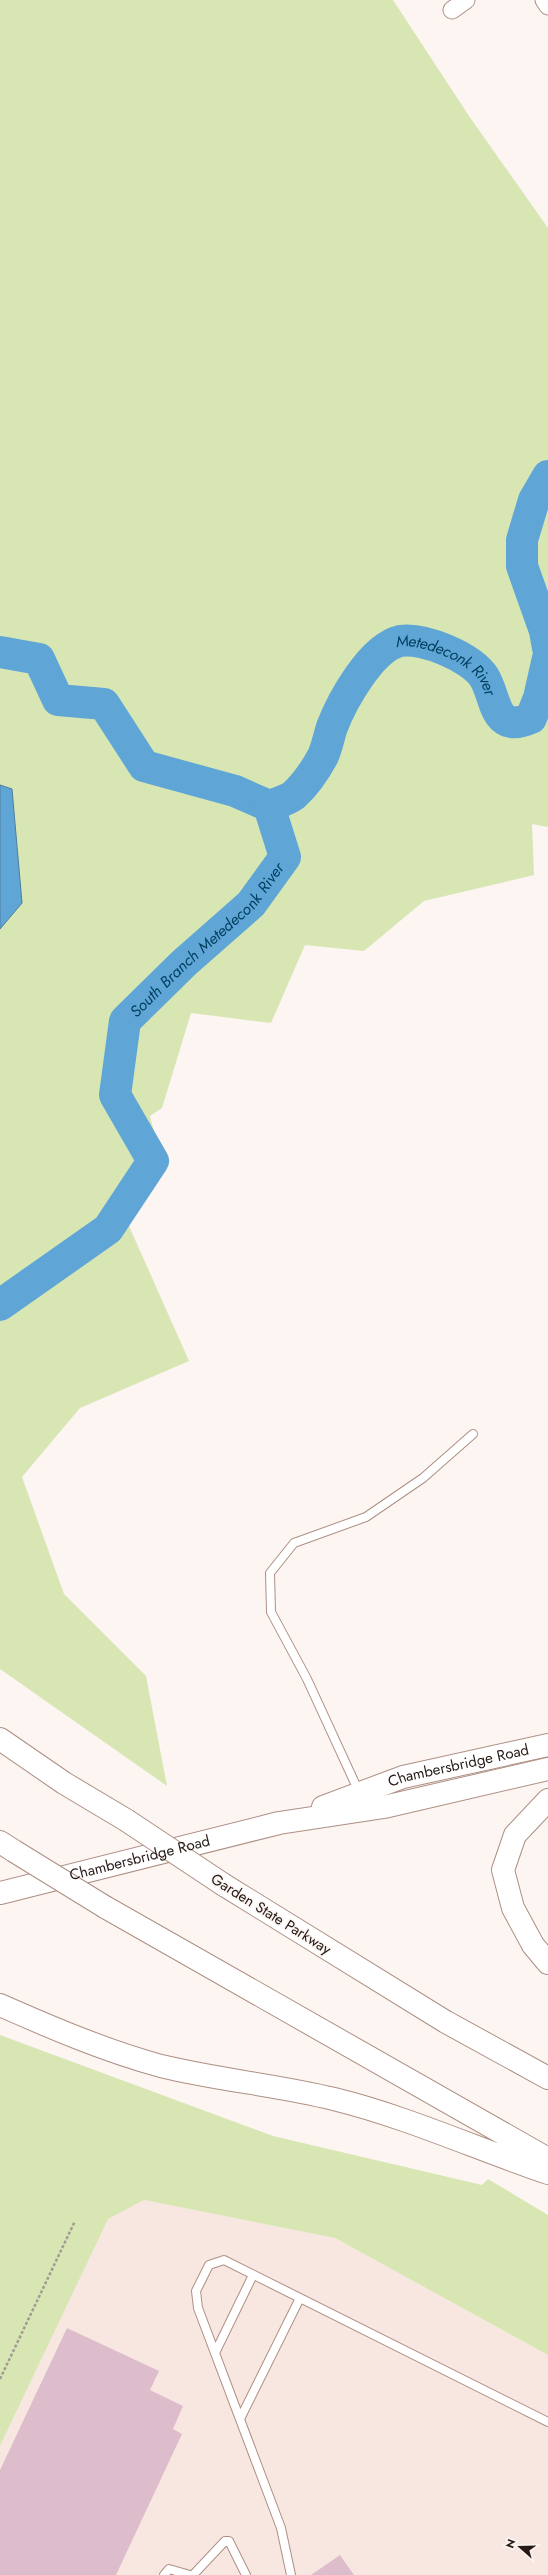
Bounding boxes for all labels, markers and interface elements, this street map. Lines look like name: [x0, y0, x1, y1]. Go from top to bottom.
water label: Metedeconk River: [395, 629, 503, 700]
water label: South Branch Metedeconk River: [124, 856, 290, 1022]
street label: Chambersbridge Road: [385, 1739, 531, 1793]
street label: Chambersbridge Road: [67, 1830, 212, 1886]
street label: Garden State Parkway: [206, 1868, 336, 1960]
north arrow: [500, 2527, 540, 2567]
text: N: [502, 2537, 520, 2550]

